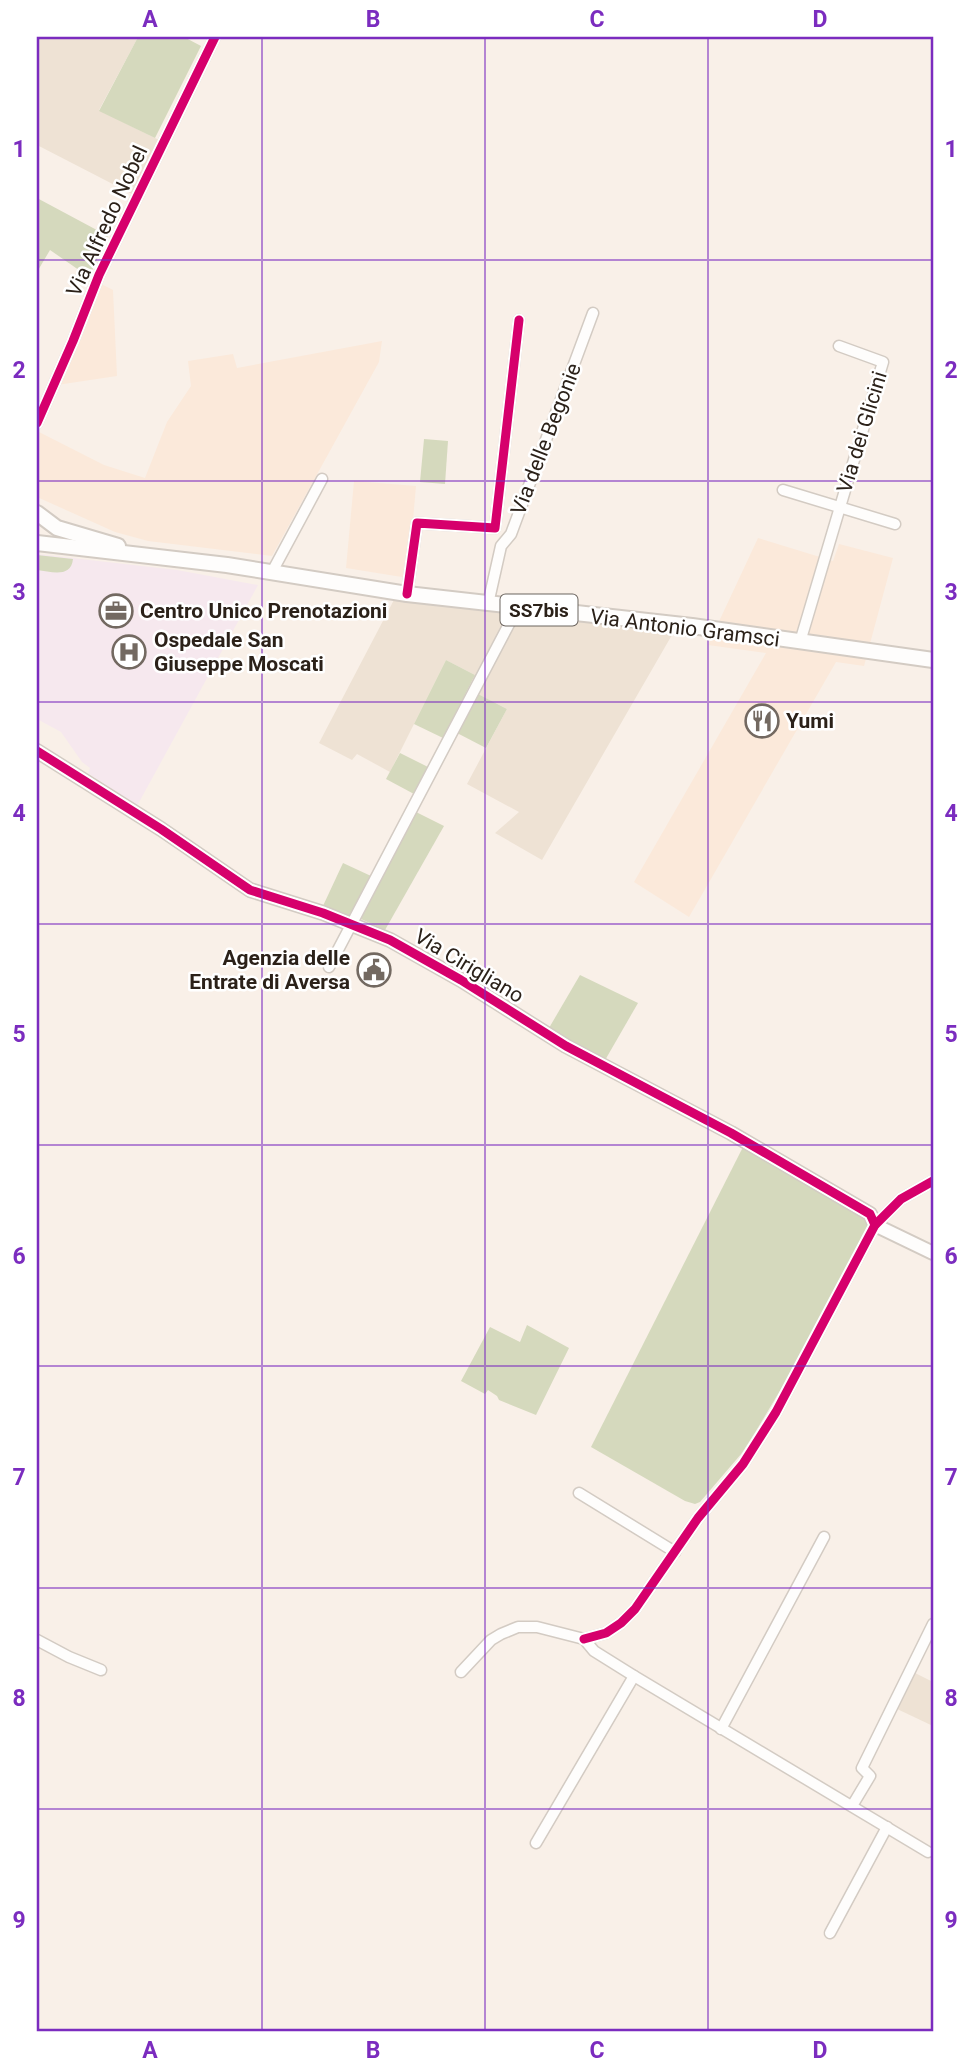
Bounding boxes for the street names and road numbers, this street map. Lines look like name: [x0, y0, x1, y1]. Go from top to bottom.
street label: Via Alfredo Nobel: [62, 142, 152, 300]
street label: Via delle Begonie: [506, 360, 586, 518]
street label: Via dei Glicini: [832, 368, 892, 496]
road number: SS7bis: [500, 594, 578, 625]
street label: Via Antonio Gramsci: [589, 604, 781, 652]
street label: Via Cirigliano: [410, 924, 528, 1008]

